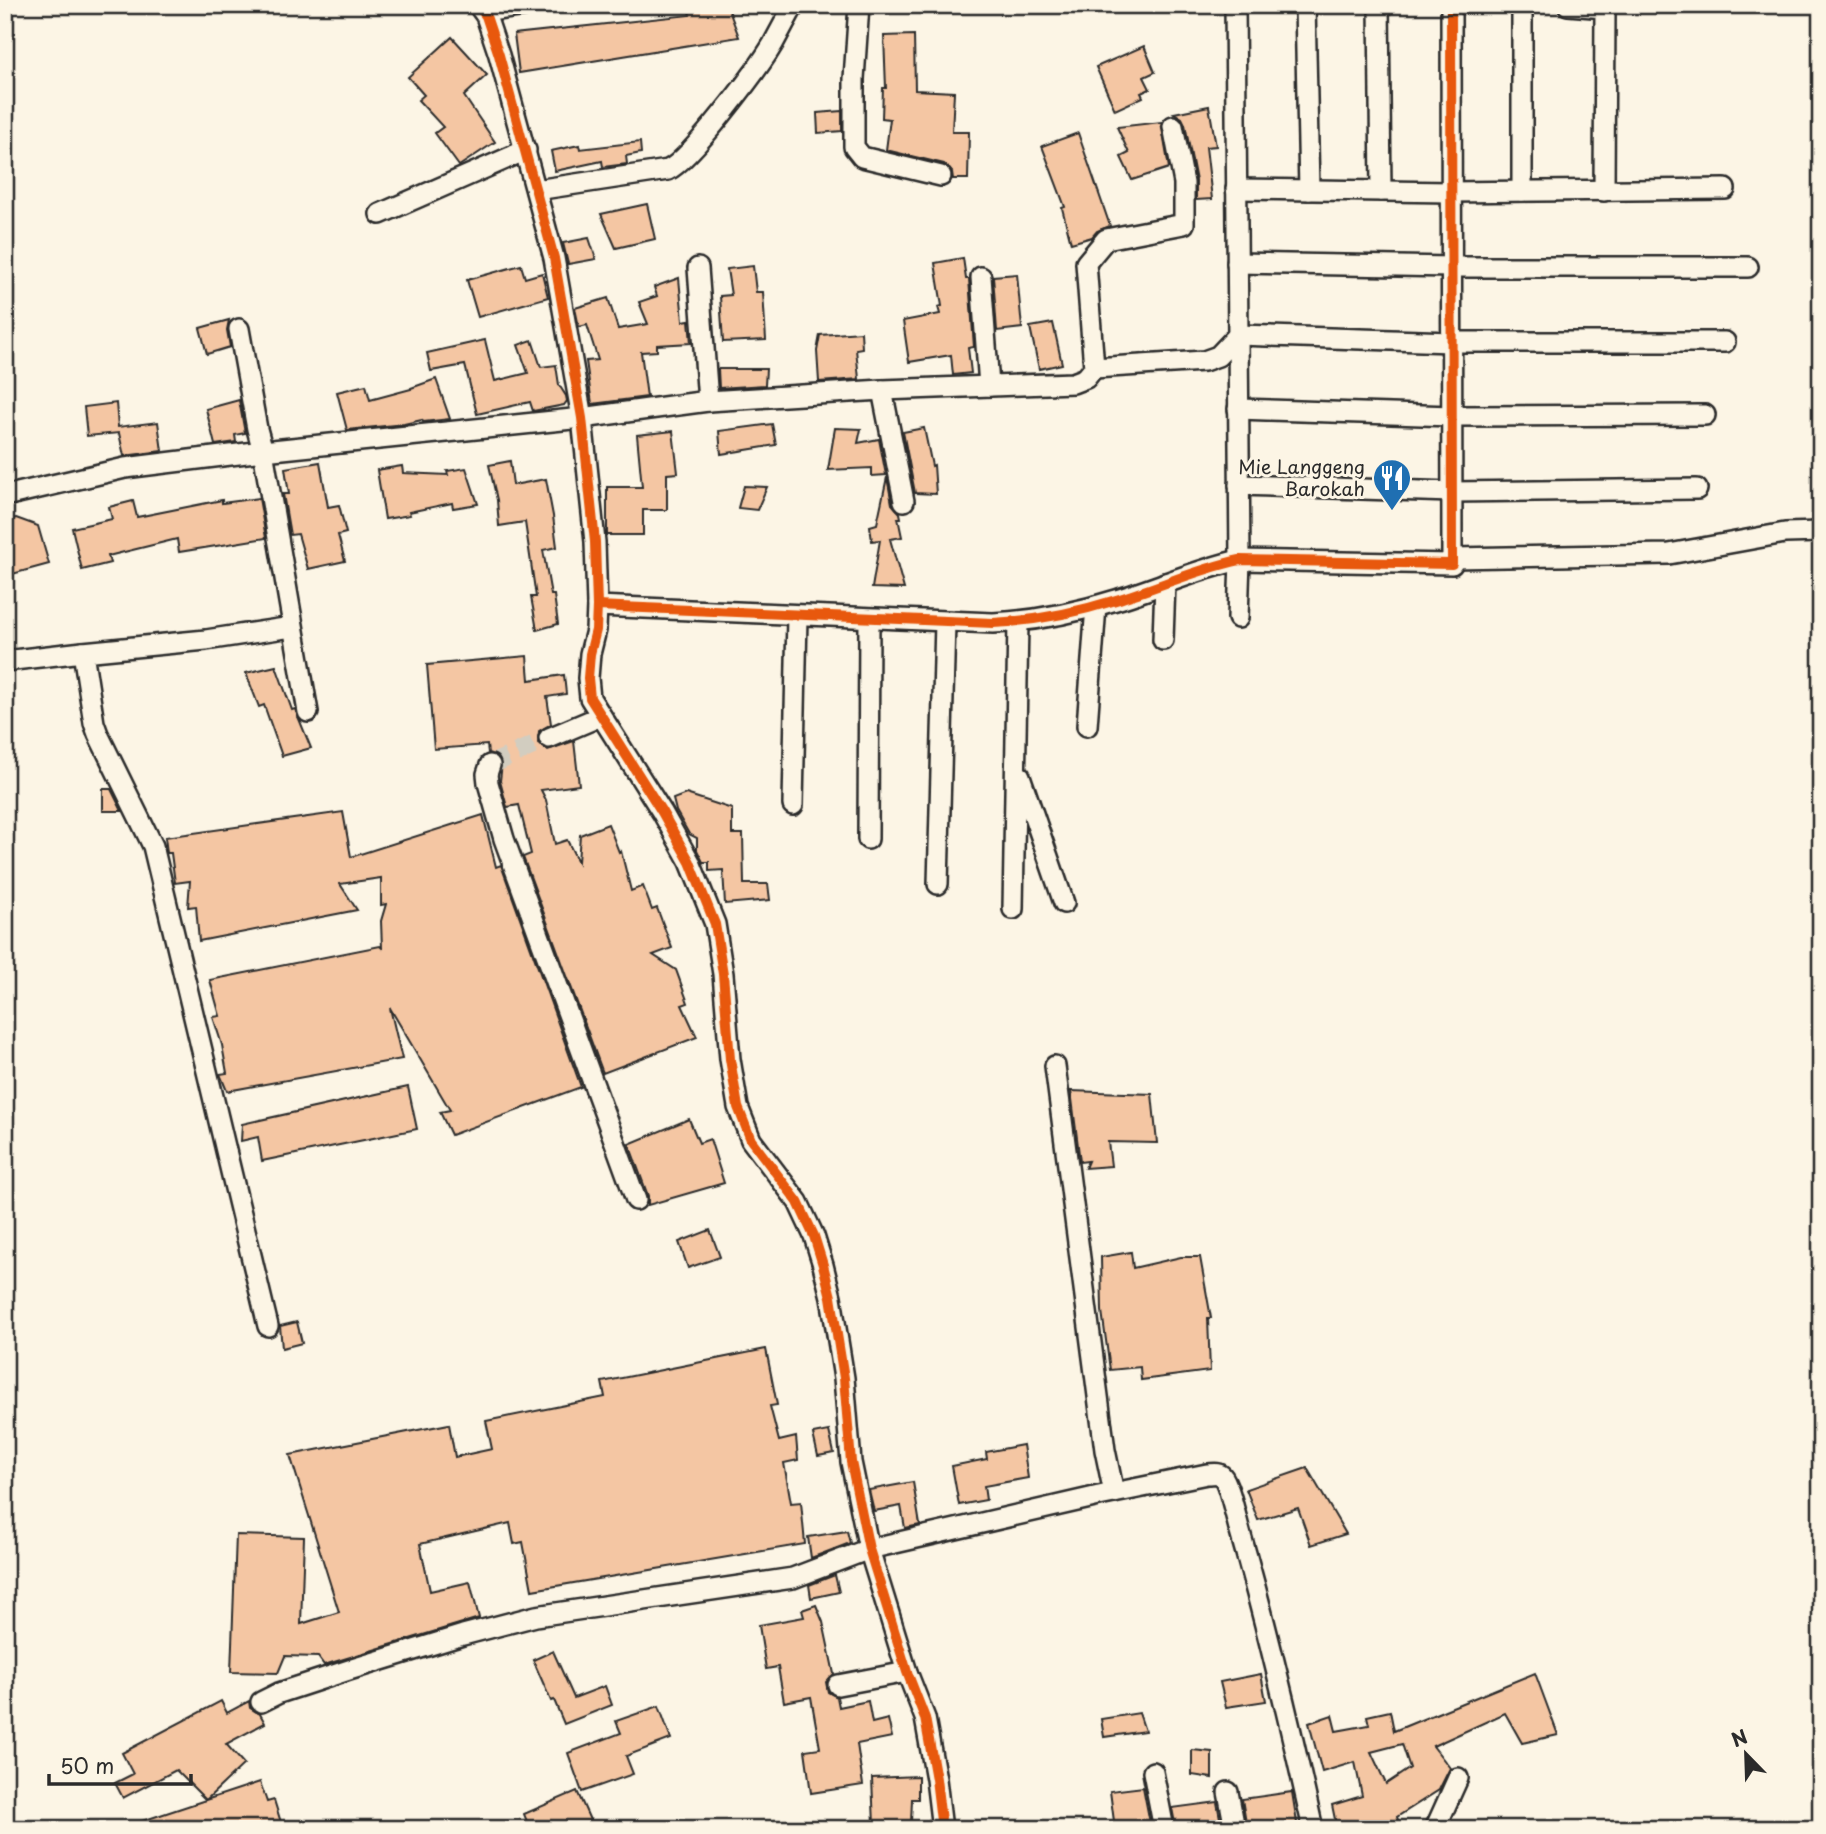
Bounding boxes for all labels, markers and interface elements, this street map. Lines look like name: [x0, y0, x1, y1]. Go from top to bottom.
place label: Mie Langgeng Barokah: [1238, 452, 1365, 502]
restaurant icon: Mie Langgeng Barokah: [1371, 457, 1413, 512]
north arrow: [1710, 1718, 1780, 1788]
text: N: [1727, 1722, 1751, 1753]
scale bar: [49, 1743, 191, 1787]
text: 50 m: [60, 1749, 114, 1781]

